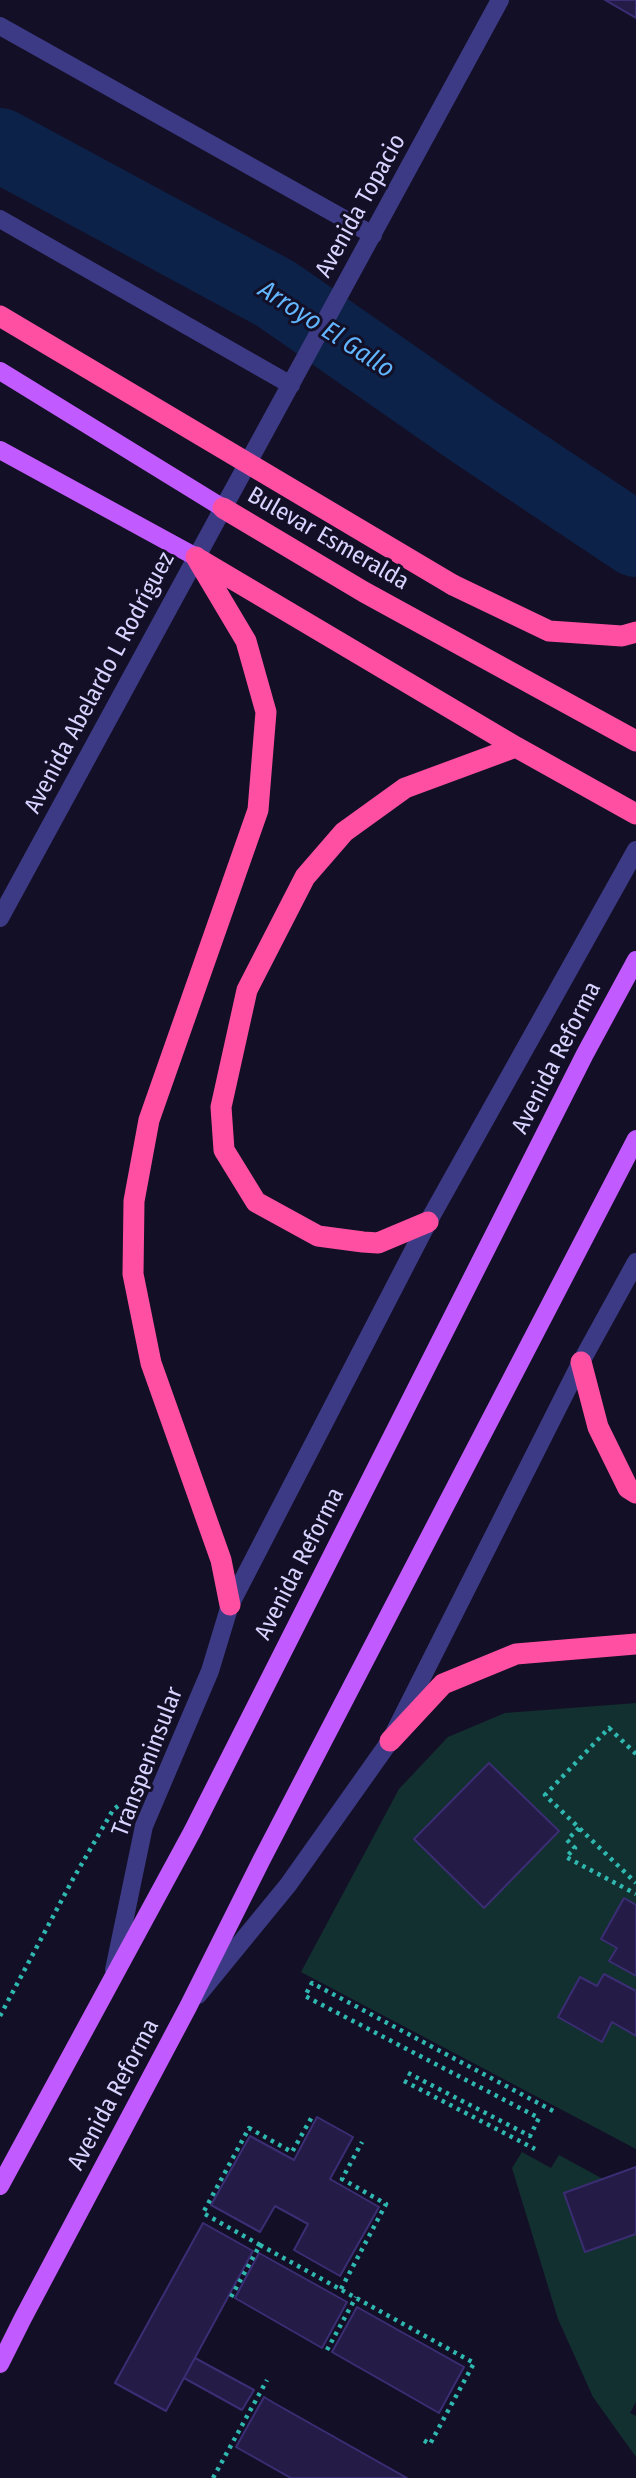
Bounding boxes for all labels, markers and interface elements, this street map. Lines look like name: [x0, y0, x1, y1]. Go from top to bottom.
street label: Avenida Topacio: [310, 129, 412, 283]
water label: Arroyo El Gallo: [252, 275, 400, 385]
street label: Bulevar Esmeralda: [242, 481, 414, 597]
street label: Avenida Abelardo L Rodríguez: [19, 547, 181, 819]
street label: Avenida Reforma: [506, 977, 608, 1139]
street label: Avenida Reforma: [249, 1483, 351, 1645]
street label: Transpeninsular: [106, 1683, 190, 1841]
street label: Avenida Reforma: [62, 2015, 166, 2175]

